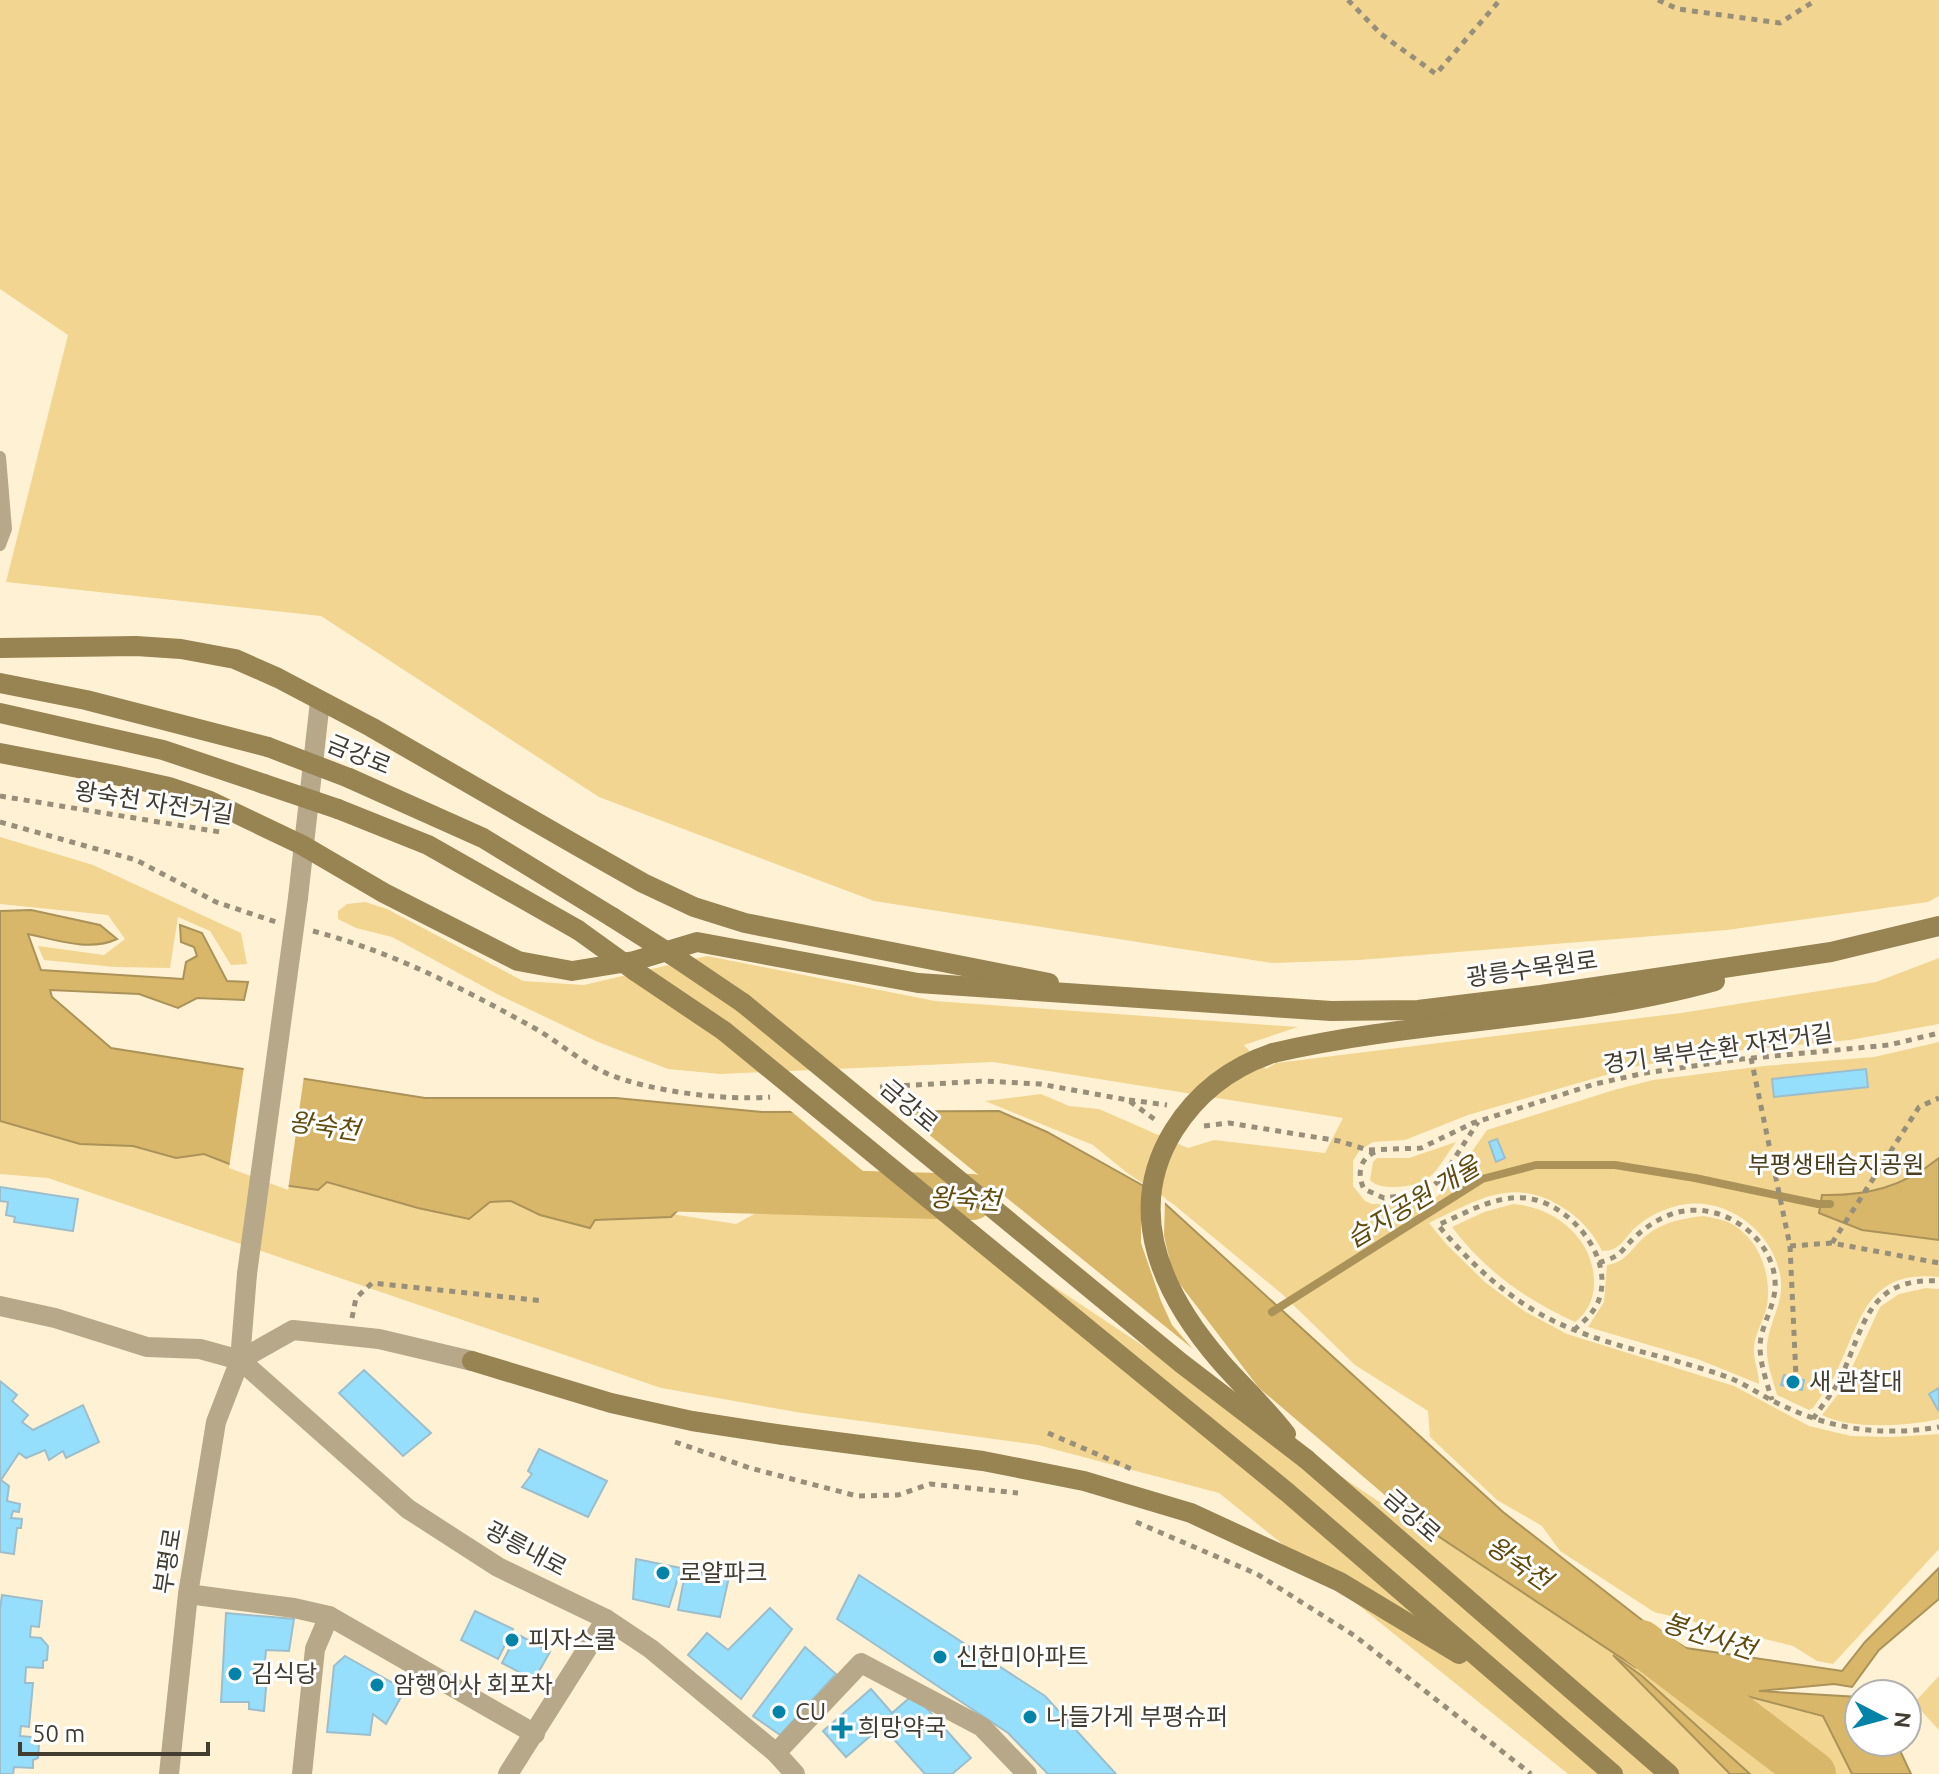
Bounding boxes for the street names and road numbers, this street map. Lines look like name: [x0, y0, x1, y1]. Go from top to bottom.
street label: 금강로: [323, 730, 395, 779]
street label: 왕숙천 자전거길: [73, 777, 235, 828]
street label: 광릉수목원로: [1464, 946, 1599, 991]
street label: 경기 북부순환 자전거길: [1601, 1019, 1835, 1078]
street label: 금강로: [875, 1074, 943, 1137]
street label: 금강로: [1378, 1484, 1446, 1548]
street label: 광릉내로: [481, 1516, 572, 1581]
street label: 부평로: [149, 1526, 186, 1596]

